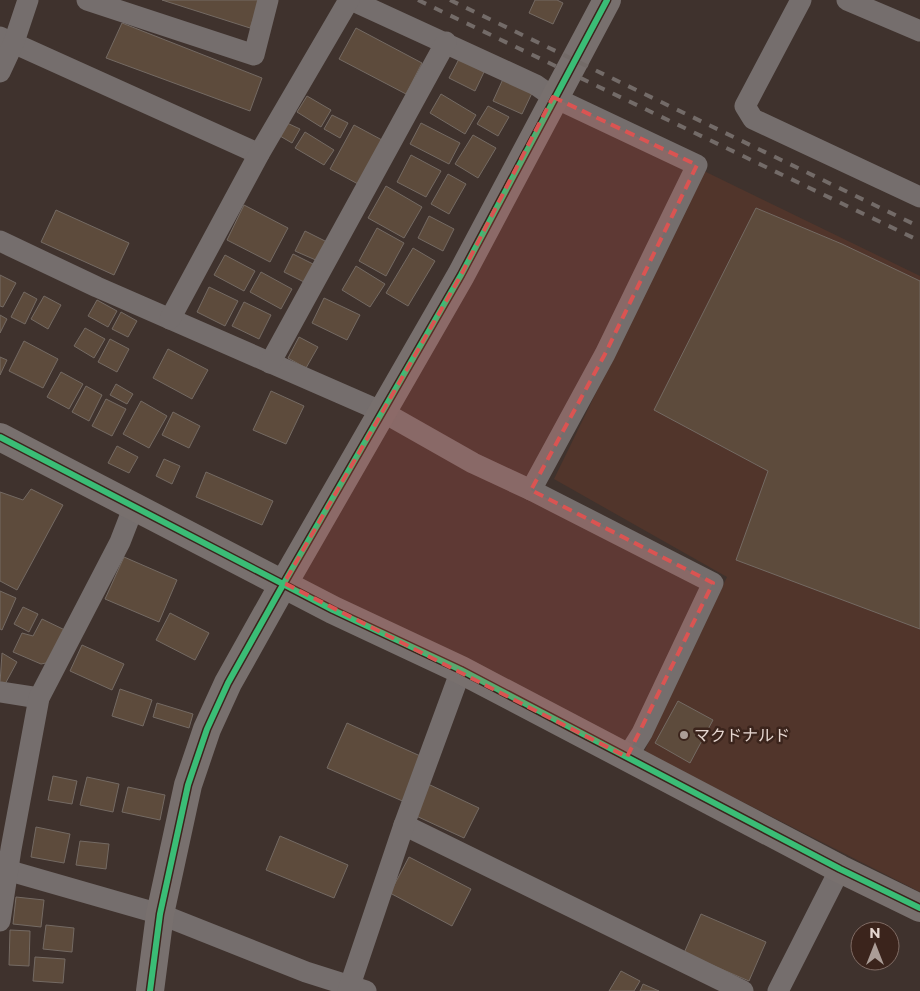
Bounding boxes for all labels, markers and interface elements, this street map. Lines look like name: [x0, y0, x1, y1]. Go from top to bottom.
place label: マクドナルド: [694, 726, 790, 745]
marker: マクドナルド: [678, 729, 690, 741]
north arrow: [850, 921, 900, 971]
text: N: [869, 924, 881, 942]

